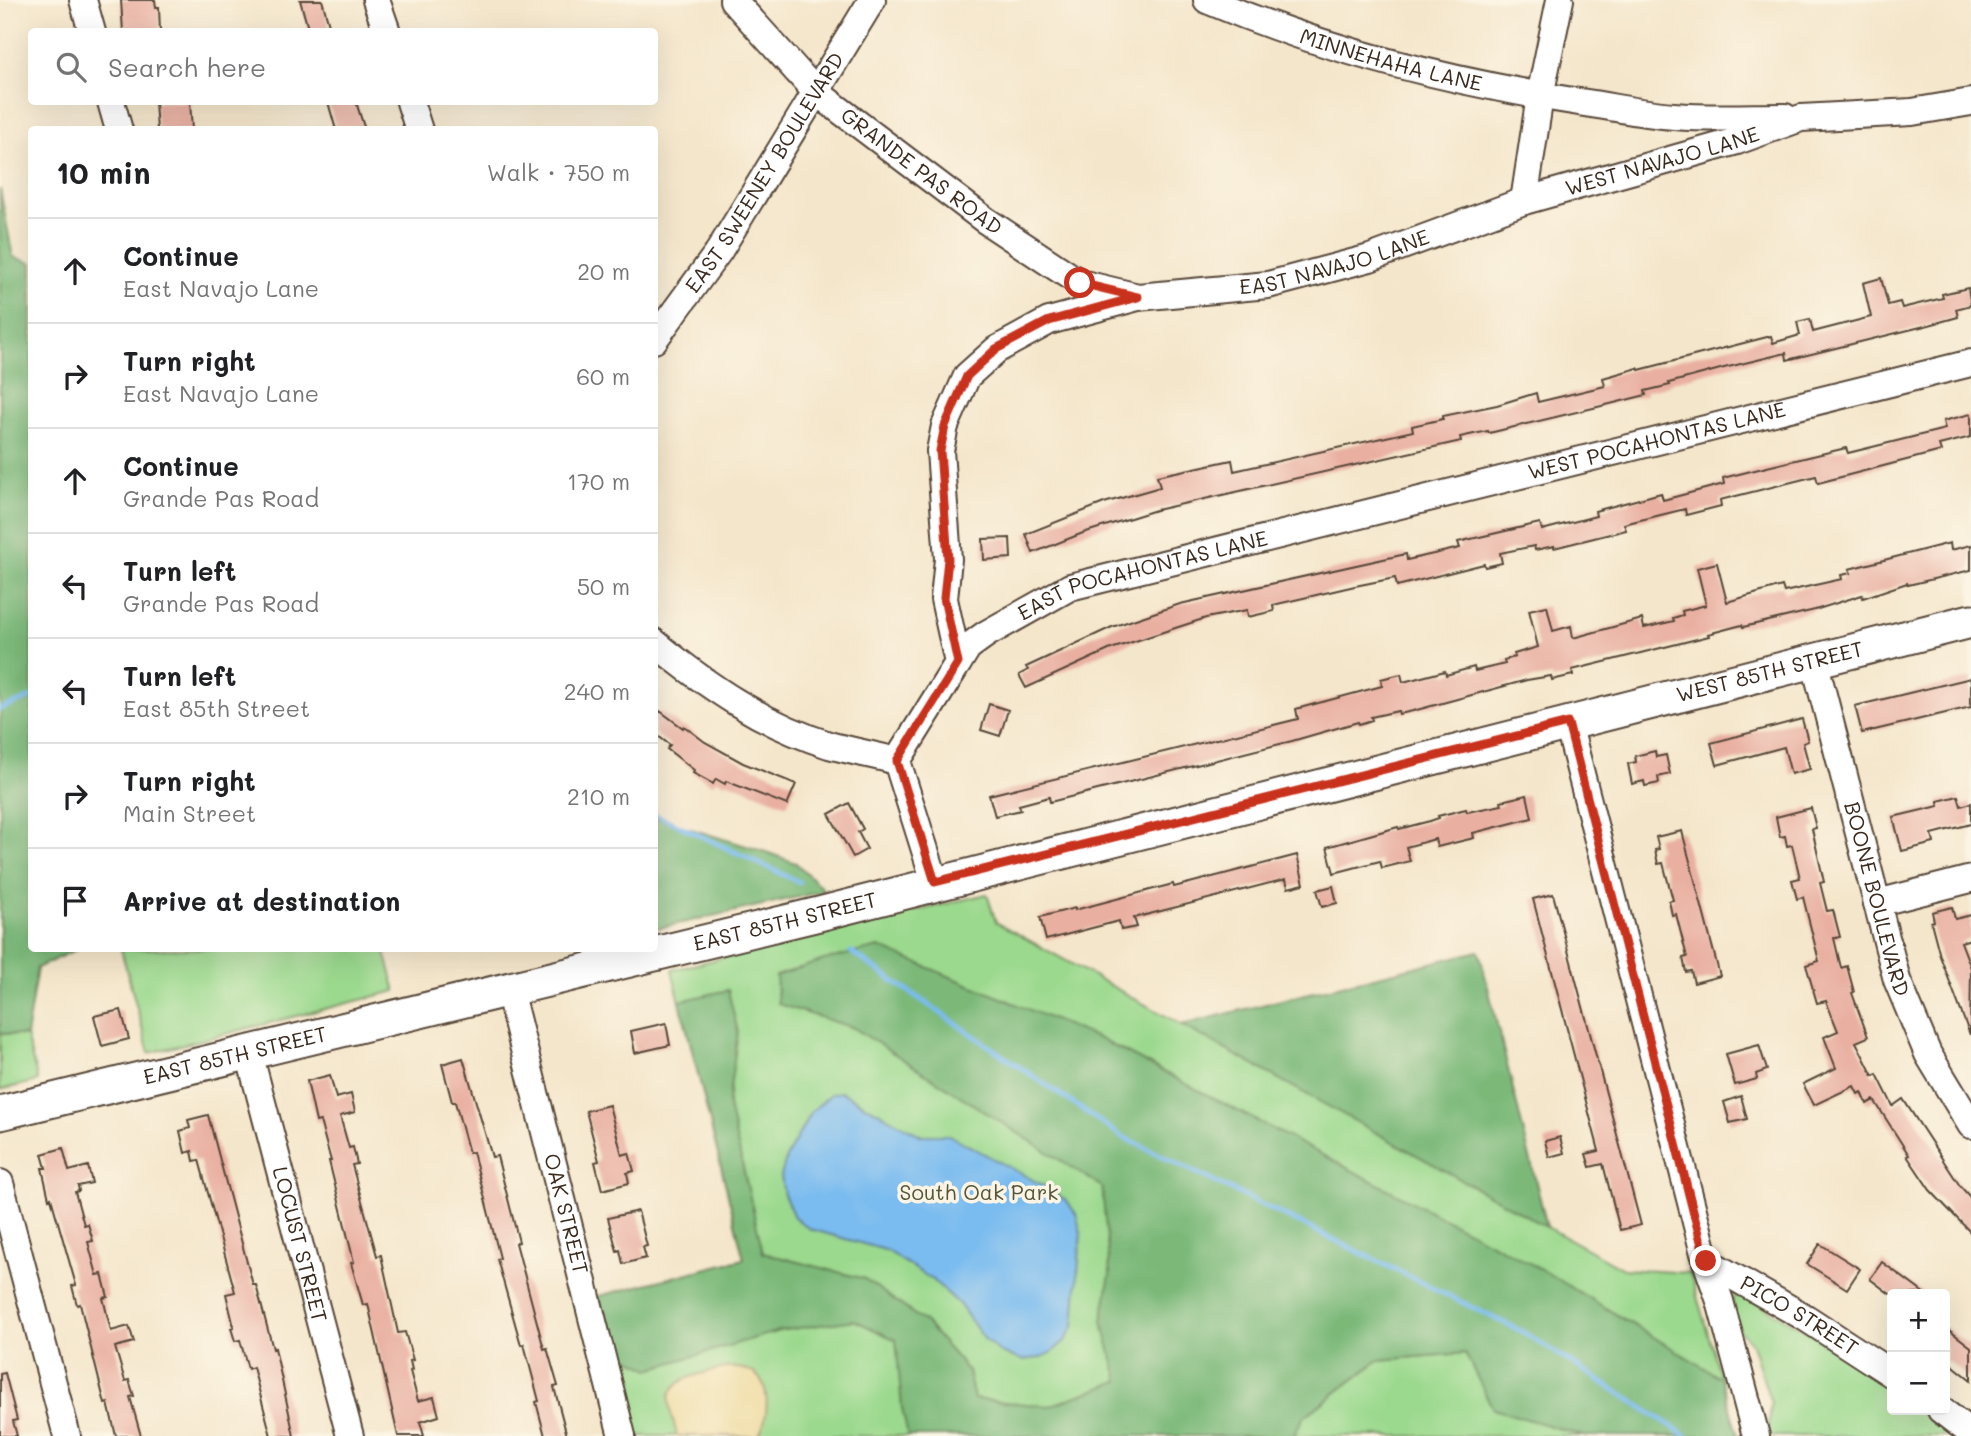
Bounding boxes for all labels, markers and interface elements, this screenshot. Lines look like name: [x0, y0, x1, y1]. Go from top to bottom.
street label: MINNEHAHA LANE: [1297, 21, 1485, 96]
search box: [28, 28, 658, 105]
street label: EAST SWEENEY BOULEVARD: [678, 47, 849, 297]
icon: search: [52, 48, 90, 86]
text: Search here: [108, 50, 266, 84]
street label: GRANDE PAS ROAD: [836, 101, 1008, 240]
street label: WEST NAVAJO LANE: [1562, 119, 1763, 201]
text: 10 min: [56, 152, 151, 192]
text: Walk · 750 m: [487, 157, 630, 187]
street label: EAST NAVAJO LANE: [1238, 222, 1433, 300]
text: Continue: [123, 239, 239, 273]
icon: ahead: [56, 252, 94, 290]
text: 20 m: [577, 256, 630, 286]
route start: [1064, 267, 1095, 298]
text: East Navajo Lane: [123, 273, 319, 303]
text: Turn right: [123, 344, 256, 378]
icon: right: [56, 357, 94, 395]
text: 60 m: [576, 361, 630, 391]
text: East Navajo Lane: [123, 378, 319, 408]
street label: WEST POCAHONTAS LANE: [1525, 395, 1788, 485]
text: Continue: [123, 449, 239, 483]
icon: ahead: [56, 462, 94, 500]
text: 170 m: [567, 466, 630, 496]
text: Grande Pas Road: [123, 483, 319, 513]
street label: EAST POCAHONTAS LANE: [1012, 523, 1270, 626]
text: Turn left: [123, 554, 236, 588]
icon: left: [56, 567, 94, 605]
text: 50 m: [577, 571, 630, 601]
text: Grande Pas Road: [123, 588, 319, 618]
street label: WEST 85TH STREET: [1673, 634, 1866, 707]
text: Turn left: [123, 659, 236, 693]
icon: left: [56, 672, 94, 710]
text: 240 m: [564, 676, 630, 706]
text: East 85th Street: [123, 693, 310, 723]
text: Turn right: [123, 764, 256, 798]
icon: right: [56, 777, 94, 815]
text: 210 m: [567, 781, 630, 811]
text: Main Street: [123, 798, 256, 828]
street label: BOONE BOULEVARD: [1839, 798, 1917, 1000]
icon: arrive: [56, 882, 94, 920]
text: Arrive at destination: [123, 884, 400, 918]
street label: EAST 85TH STREET: [690, 885, 879, 956]
street label: EAST 85TH STREET: [140, 1019, 329, 1090]
street label: OAK STREET: [539, 1150, 595, 1277]
street label: LOCUST STREET: [268, 1163, 334, 1325]
park label: South Oak Park: [900, 1178, 1058, 1205]
route end: [1690, 1245, 1721, 1276]
street label: PICO STREET: [1736, 1268, 1864, 1361]
map controls: [1887, 1289, 1950, 1415]
button: +: [1887, 1289, 1950, 1352]
button: −: [1887, 1352, 1950, 1415]

